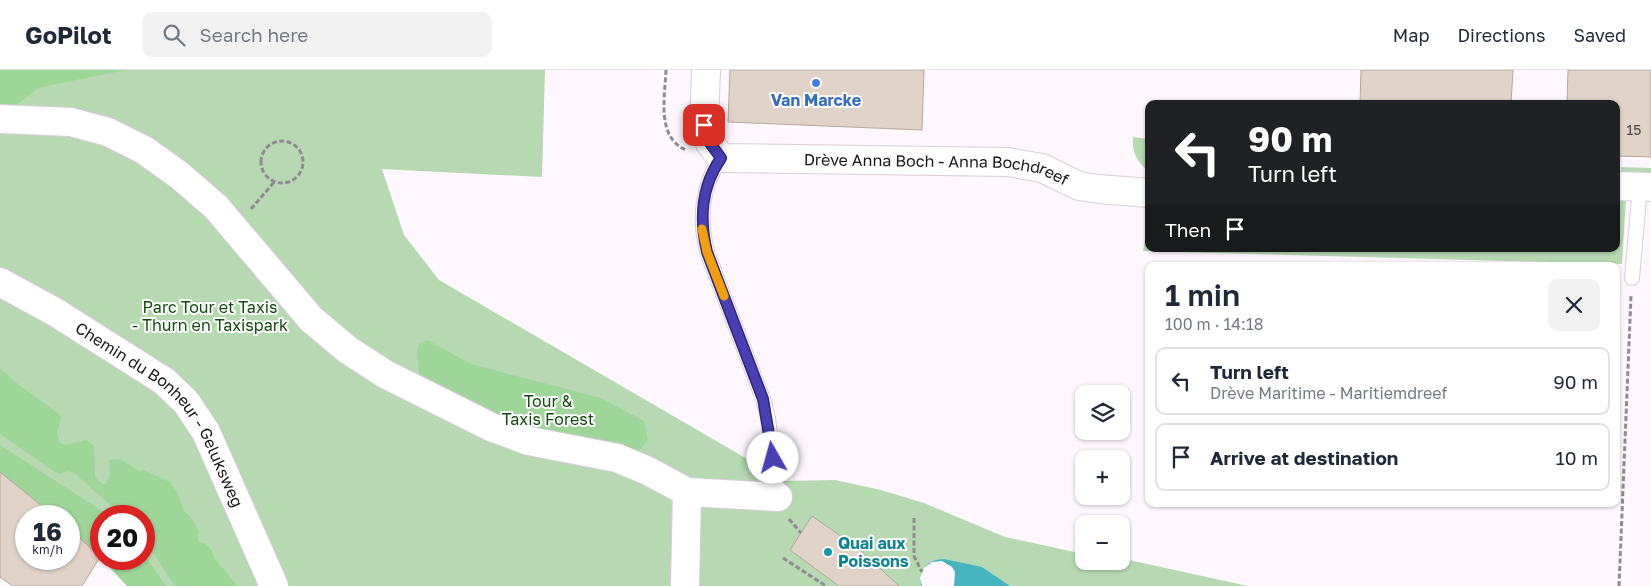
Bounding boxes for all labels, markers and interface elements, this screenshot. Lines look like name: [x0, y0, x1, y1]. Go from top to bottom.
search box: [142, 12, 492, 57]
text: GoPilot: [25, 20, 112, 49]
icon: search: [160, 21, 188, 49]
text: Search here: [200, 23, 308, 46]
text: Map: [1393, 24, 1429, 46]
text: Directions: [1457, 24, 1545, 46]
text: Saved: [1573, 24, 1626, 46]
marker: Van Marcke: [810, 77, 822, 89]
place label: Van Marcke: [771, 90, 861, 110]
pin: [683, 104, 725, 146]
icon: arrive: [690, 111, 718, 139]
text: 90 m: [1248, 118, 1332, 160]
icon: left: [1165, 120, 1230, 185]
house number: 15: [1627, 121, 1641, 138]
street label: Drève Anna Boch - Anna Bochdreef: [804, 149, 1072, 190]
text: Turn left: [1248, 160, 1337, 187]
icon: arrive: [1221, 215, 1249, 243]
text: Then: [1165, 218, 1211, 241]
text: 1 min: [1165, 277, 1240, 313]
button: close: [1548, 279, 1600, 331]
park label: Parc Tour et Taxis - Thurn en Taxispark: [132, 297, 288, 335]
text: 100 m · 14:18: [1165, 314, 1263, 334]
street label: Chemin du Bonheur - Geluksweg: [72, 318, 248, 510]
text: Turn left: [1210, 360, 1289, 383]
icon: left: [1167, 367, 1195, 395]
text: 90 m: [1553, 370, 1598, 393]
text: Drève Maritime - Maritiemdreef: [1210, 383, 1447, 403]
map controls: [1075, 385, 1130, 570]
button: layers: [1075, 385, 1130, 440]
park label: Tour & Taxis Forest: [502, 391, 594, 429]
position arrow: [746, 431, 798, 483]
icon: arrive: [1167, 443, 1195, 471]
text: Arrive at destination: [1210, 446, 1398, 469]
text: 10 m: [1555, 446, 1598, 469]
button: +: [1075, 450, 1130, 505]
speed limit sign: 20: [90, 505, 155, 570]
button: −: [1075, 515, 1130, 570]
text: 16: [33, 516, 62, 547]
place label: Quai aux Poissons: [838, 533, 909, 571]
text: km/h: [32, 542, 63, 557]
marker: Quai aux Poissons: [822, 546, 834, 558]

